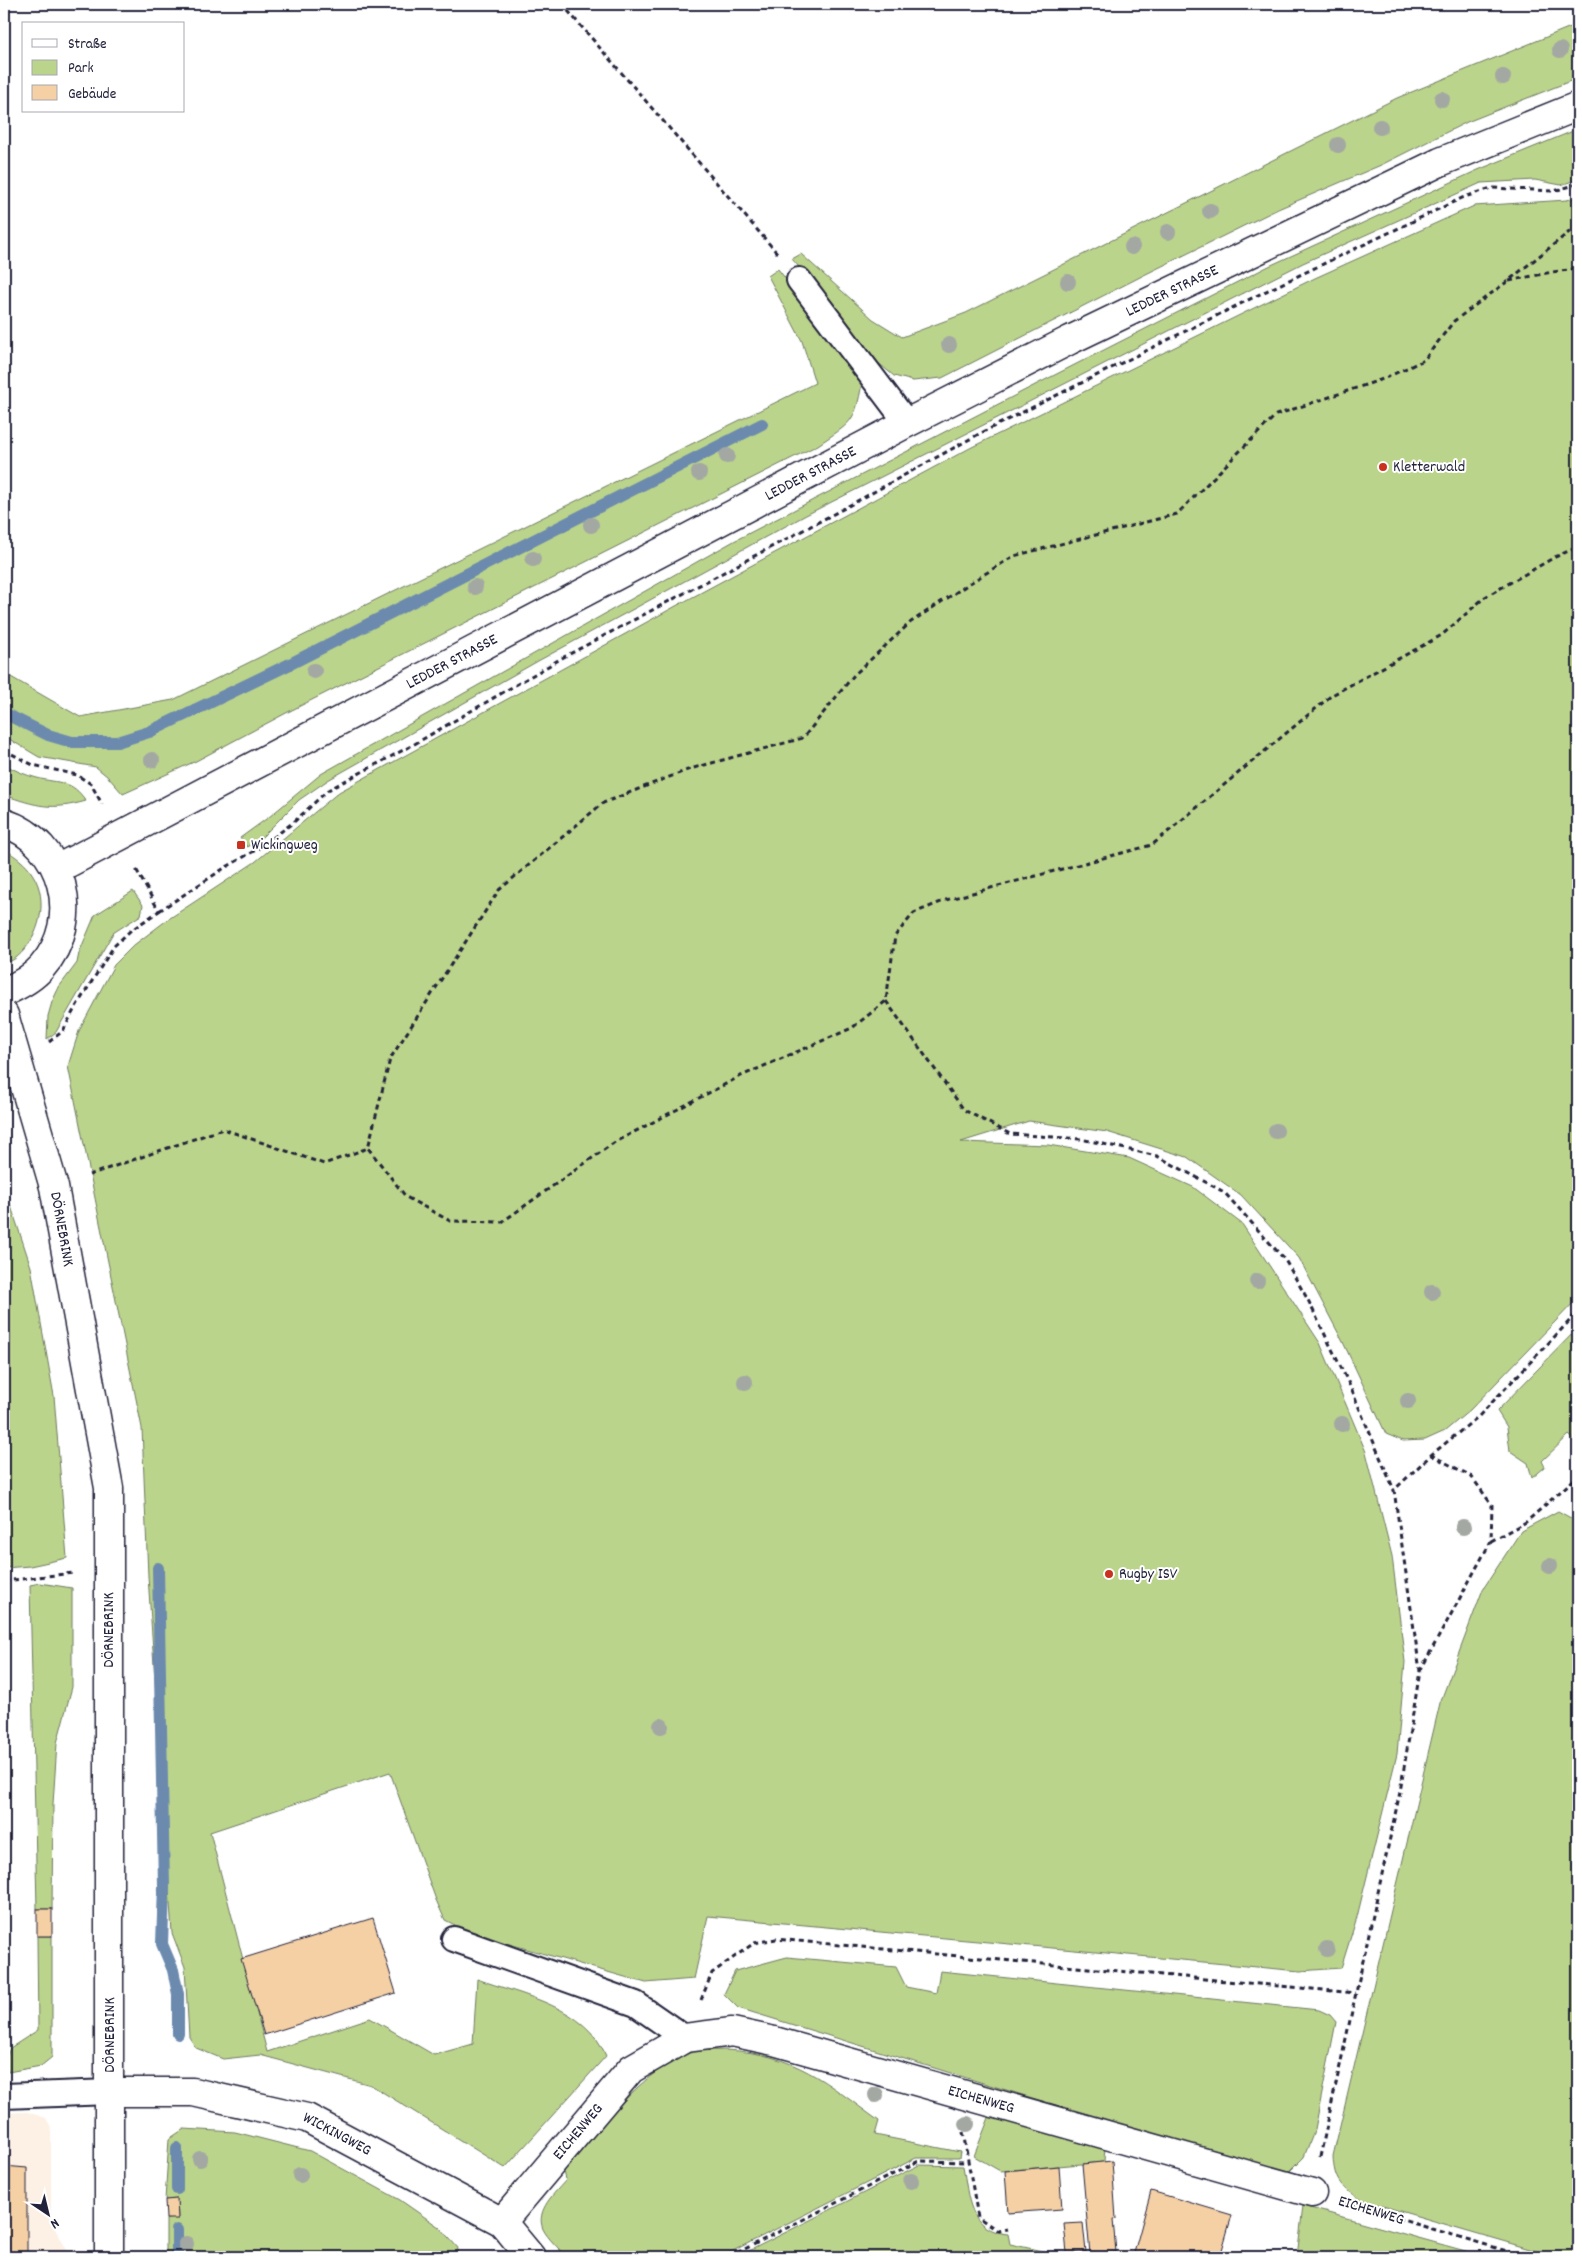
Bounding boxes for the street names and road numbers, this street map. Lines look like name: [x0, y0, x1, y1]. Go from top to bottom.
street label: LEDDER STRASSE: [1122, 258, 1223, 323]
street label: LEDDER STRASSE: [761, 440, 861, 507]
street label: LEDDER STRASSE: [402, 628, 502, 695]
street label: DÖRNEBRINK: [44, 1190, 80, 1268]
street label: DÖRNEBRINK: [98, 1592, 121, 1668]
street label: DÖRNEBRINK: [99, 1997, 122, 2073]
street label: EICHENWEG: [945, 2079, 1017, 2120]
street label: EICHENWEG: [547, 2098, 609, 2165]
street label: WICKINGWEG: [299, 2106, 376, 2162]
street label: EICHENWEG: [1335, 2190, 1407, 2232]

